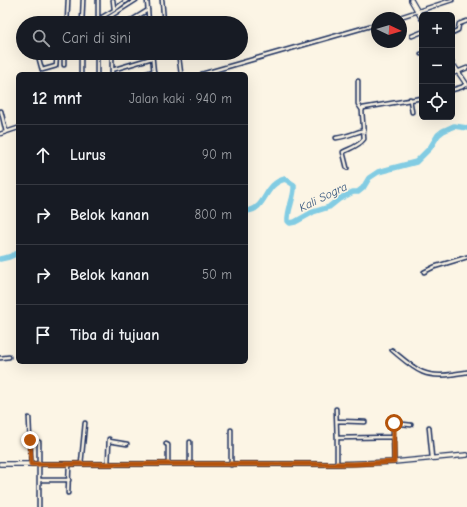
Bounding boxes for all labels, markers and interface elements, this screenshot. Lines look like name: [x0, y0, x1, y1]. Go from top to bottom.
north arrow: [371, 12, 407, 48]
map controls: [419, 12, 455, 120]
button: +: [419, 12, 455, 48]
search box: [16, 16, 248, 60]
icon: search: [30, 27, 52, 49]
text: Cari di sini: [62, 29, 131, 47]
button: −: [419, 48, 455, 84]
button: locate: [419, 84, 455, 120]
text: 12 mnt: [32, 89, 82, 108]
text: Jalan kaki · 940 m: [129, 91, 232, 106]
icon: ahead: [32, 144, 54, 166]
text: Lurus: [70, 146, 106, 164]
text: 90 m: [202, 147, 232, 162]
water label: Kali Sogra: [297, 179, 349, 215]
icon: right: [32, 204, 54, 226]
text: Belok kanan: [70, 206, 149, 224]
text: 800 m: [194, 207, 232, 222]
icon: right: [32, 264, 54, 286]
text: Belok kanan: [70, 266, 149, 284]
text: 50 m: [202, 267, 232, 282]
icon: arrive: [32, 324, 54, 346]
text: Tiba di tujuan: [70, 326, 159, 344]
route start: [385, 414, 403, 432]
route end: [21, 431, 39, 449]

